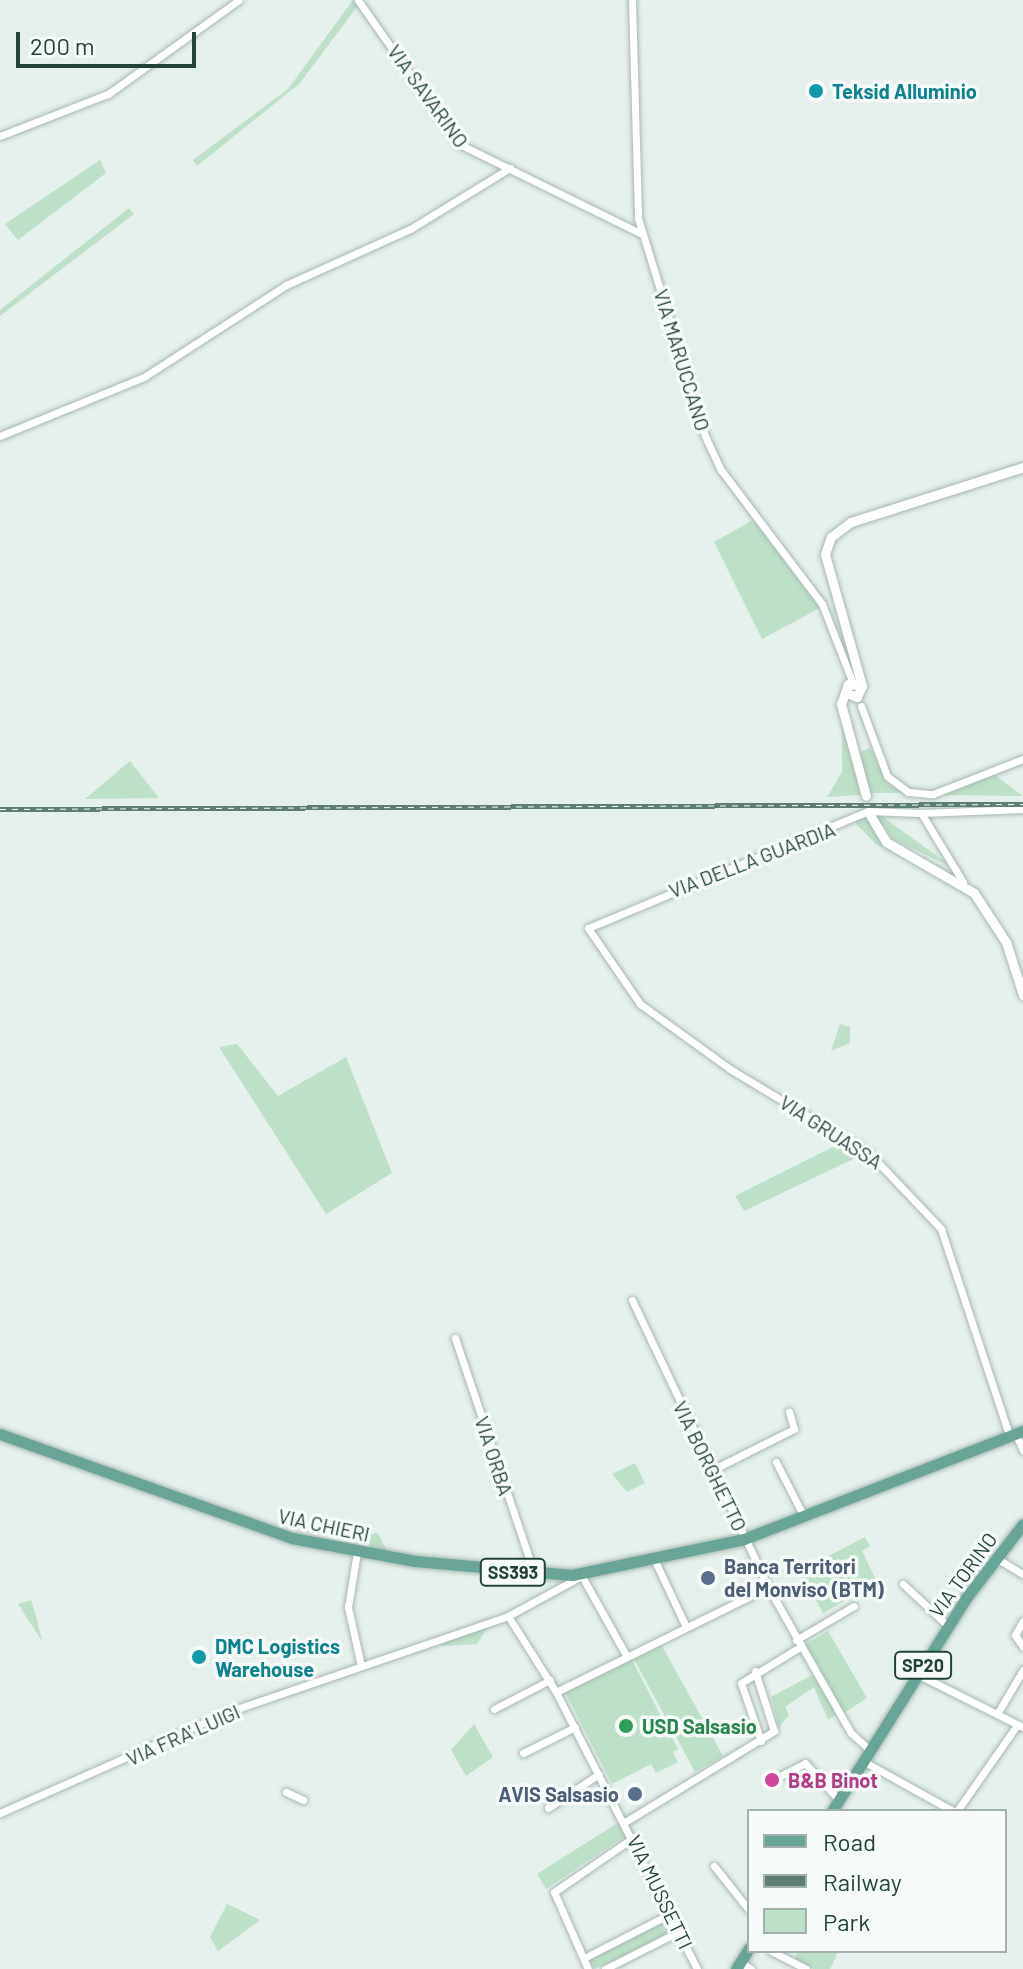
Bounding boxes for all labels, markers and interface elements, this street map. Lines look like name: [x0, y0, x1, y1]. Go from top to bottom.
scale bar: [20, 16, 200, 66]
text: 200 m: [30, 31, 95, 60]
street label: VIA SAVARINO: [383, 40, 473, 152]
place label: Teksid Alluminio: [832, 79, 977, 103]
marker: Teksid Alluminio: [807, 82, 825, 100]
street label: VIA MARUCCANO: [649, 286, 715, 434]
street label: VIA DELLA GUARDIA: [665, 817, 839, 903]
street label: VIA GRUASSA: [775, 1090, 887, 1174]
street label: VIA BORGHETTO: [668, 1397, 752, 1535]
street label: VIA ORBA: [470, 1413, 518, 1499]
street label: VIA CHIERI: [276, 1504, 372, 1546]
street label: VIA TORINO: [924, 1528, 1002, 1622]
place label: Banca Territori del Monviso (BTM): [724, 1554, 884, 1601]
road number: SS393: [479, 1558, 547, 1586]
marker: Banca Territori del Monviso (BTM): [699, 1569, 717, 1587]
place label: DMC Logistics Warehouse: [215, 1634, 340, 1681]
marker: DMC Logistics Warehouse: [190, 1648, 208, 1666]
road number: SP20: [893, 1651, 953, 1679]
street label: VIA FRA' LUIGI: [123, 1699, 243, 1771]
place label: USD Salsasio: [642, 1714, 757, 1738]
marker: USD Salsasio: [617, 1717, 635, 1735]
place label: B&B Binot: [788, 1768, 878, 1792]
marker: B&B Binot: [763, 1771, 781, 1789]
place label: AVIS Salsasio: [498, 1782, 619, 1806]
marker: AVIS Salsasio: [626, 1785, 644, 1803]
legend: [747, 1809, 1007, 1953]
text: Road: [823, 1827, 876, 1856]
street label: VIA MUSSETTI: [622, 1831, 698, 1953]
text: Railway: [823, 1867, 902, 1896]
text: Park: [823, 1907, 870, 1936]

